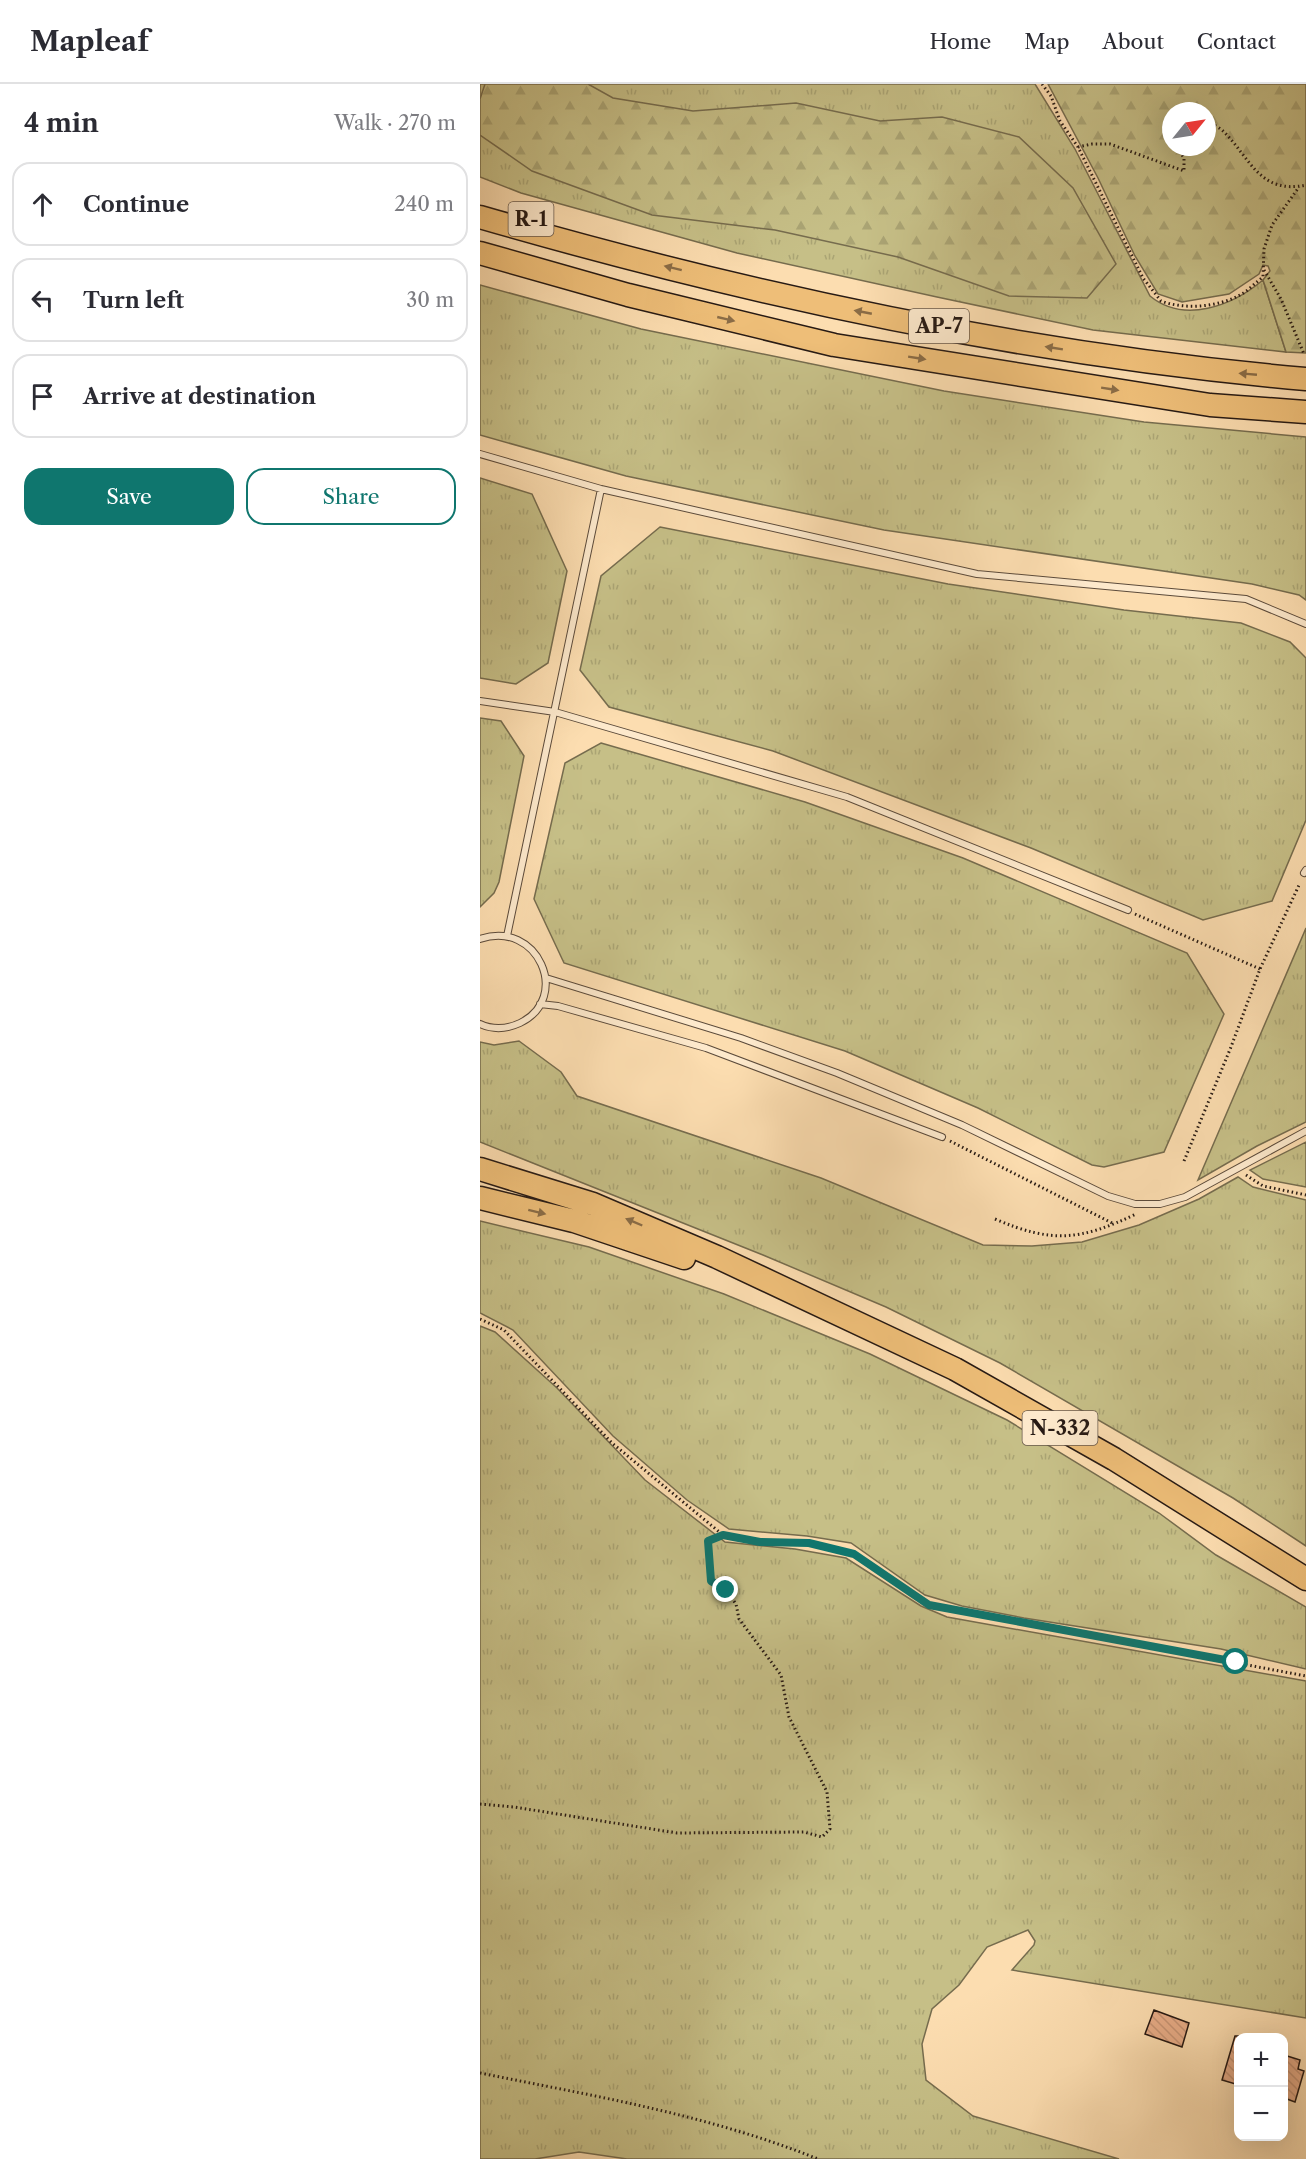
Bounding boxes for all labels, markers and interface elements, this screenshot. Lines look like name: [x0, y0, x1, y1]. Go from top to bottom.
text: Mapleaf: [30, 24, 149, 58]
text: Home: [930, 29, 991, 54]
text: Map: [1024, 29, 1069, 54]
text: About: [1102, 29, 1164, 54]
text: Contact: [1197, 29, 1276, 54]
north arrow: [1162, 102, 1216, 156]
text: 4 min: [24, 107, 99, 139]
text: Walk · 270 m: [334, 111, 456, 135]
icon: ahead: [26, 188, 59, 221]
text: Continue: [83, 191, 189, 218]
text: 240 m: [394, 192, 454, 216]
road number: R-1: [508, 202, 554, 236]
one-way arrow: [664, 263, 682, 273]
icon: left: [26, 284, 59, 317]
text: Turn left: [83, 287, 184, 314]
text: 30 m: [406, 288, 454, 312]
one-way arrow: [853, 307, 872, 316]
road number: AP-7: [909, 309, 969, 343]
one-way arrow: [717, 314, 735, 324]
one-way arrow: [1045, 344, 1064, 353]
one-way arrow: [908, 354, 927, 363]
one-way arrow: [1238, 369, 1257, 379]
icon: arrive: [26, 380, 59, 413]
text: Arrive at destination: [83, 383, 316, 410]
one-way arrow: [1100, 384, 1119, 393]
button: Save: [24, 468, 234, 525]
button: Share: [246, 468, 456, 525]
one-way arrow: [528, 1207, 546, 1217]
one-way arrow: [625, 1217, 643, 1226]
road number: N-332: [1022, 1411, 1098, 1445]
route end: [712, 1576, 738, 1602]
route start: [1222, 1648, 1248, 1674]
map controls: [1234, 2033, 1288, 2141]
button: +: [1234, 2033, 1288, 2087]
button: −: [1234, 2087, 1288, 2141]

